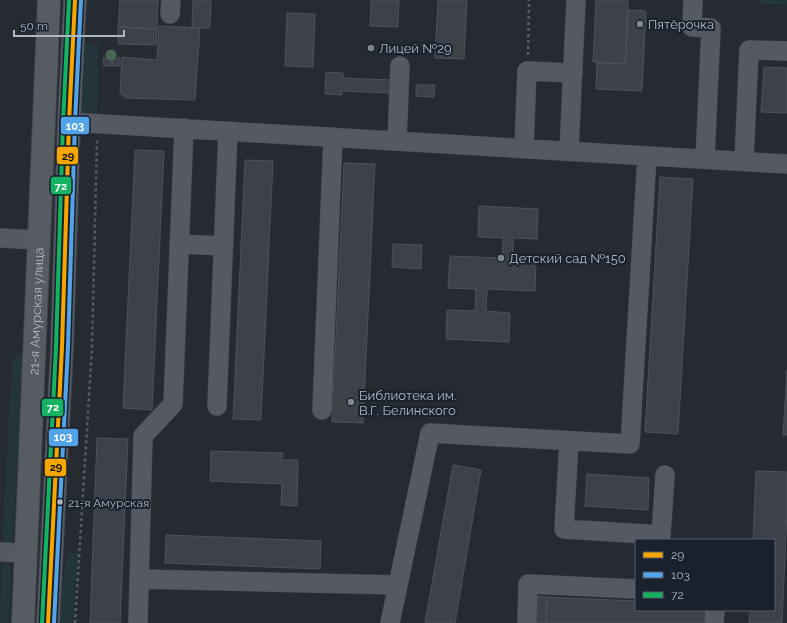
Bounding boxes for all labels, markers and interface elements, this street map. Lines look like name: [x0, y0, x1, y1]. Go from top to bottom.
scale bar: [14, 12, 124, 38]
place label: Пятёрочка: [648, 17, 714, 32]
text: 50 m: [20, 19, 48, 33]
marker: Пятёрочка: [635, 19, 645, 29]
place label: Лицей №29: [379, 41, 452, 56]
marker: Лицей №29: [366, 43, 376, 53]
line badge: 103: [60, 116, 90, 135]
text: 103: [66, 120, 84, 133]
line badge: 29: [56, 146, 79, 165]
text: 29: [62, 150, 75, 163]
line badge: 72: [50, 176, 72, 195]
text: 72: [55, 180, 67, 193]
street label: 21-я Амурская улица: [26, 247, 47, 375]
place label: Детский сад №150: [509, 251, 626, 266]
marker: Детский сад №150: [496, 253, 506, 263]
place label: Библиотека им. В.Г. Белинского: [359, 388, 456, 418]
marker: Библиотека им. В.Г. Белинского: [346, 397, 356, 407]
line badge: 72: [41, 398, 64, 417]
text: 72: [47, 401, 59, 414]
line badge: 103: [48, 428, 79, 447]
text: 103: [54, 431, 72, 444]
line badge: 29: [44, 458, 67, 477]
text: 29: [50, 461, 63, 474]
place label: 21-я Амурская: [68, 496, 149, 510]
marker: 21-я Амурская: [55, 497, 65, 507]
legend: [635, 539, 775, 611]
text: 29: [671, 548, 684, 562]
text: 103: [671, 568, 690, 582]
text: 72: [671, 588, 684, 602]

